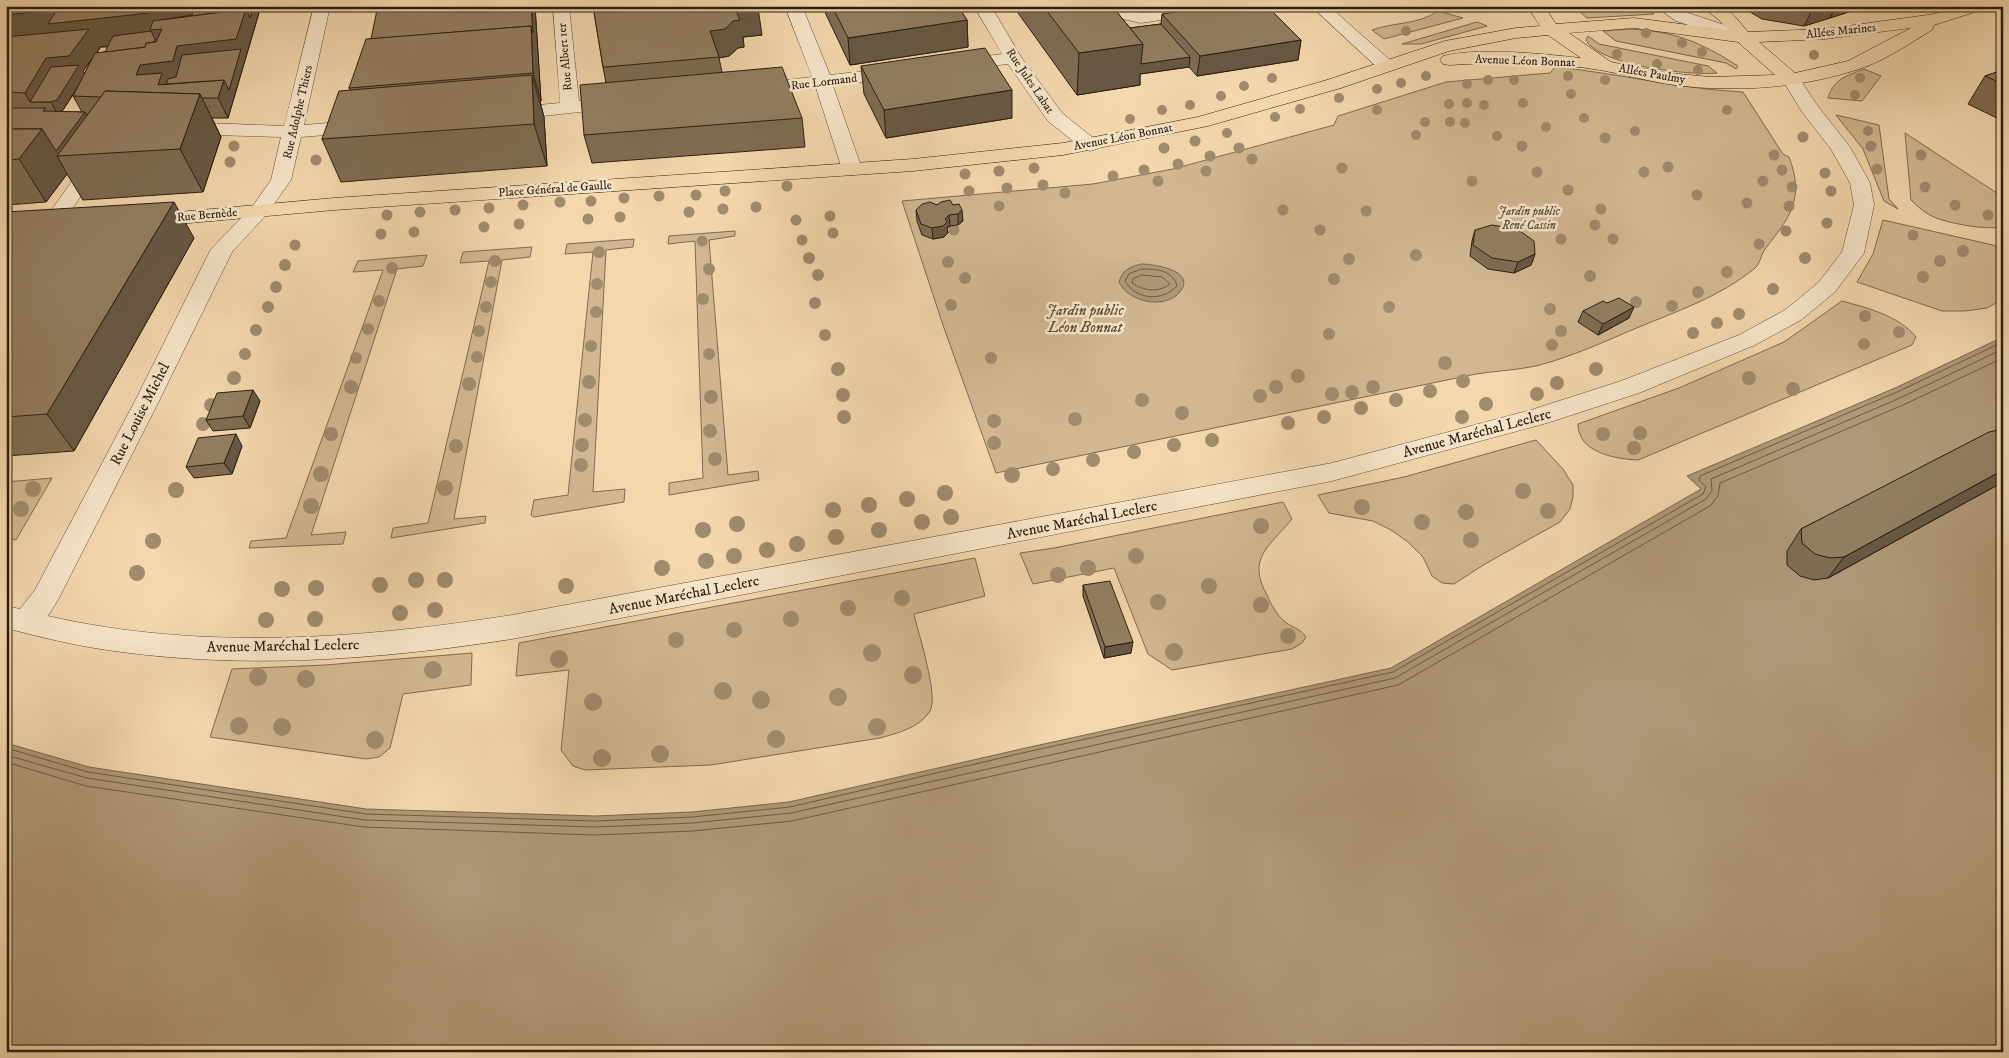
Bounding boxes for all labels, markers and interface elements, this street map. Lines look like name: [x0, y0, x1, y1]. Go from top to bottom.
street label: Allées Marines: [1805, 20, 1877, 42]
street label: Rue Albert 1er: [555, 22, 575, 91]
street label: Rue Jules Labat: [1003, 46, 1057, 116]
street label: Avenue Léon Bonnat: [1475, 52, 1576, 70]
street label: Allées Paulmy: [1617, 61, 1687, 87]
street label: Rue Adolphe Thiers: [280, 64, 316, 160]
street label: Rue Lormand: [790, 70, 858, 94]
street label: Avenue Léon Bonnat: [1072, 120, 1174, 154]
street label: Place Général de Gaulle: [498, 178, 612, 200]
park label: Jardin public René Cassin: [1498, 204, 1561, 233]
street label: Rue Bernède: [176, 205, 238, 225]
park label: Jardin public Léon Bonnat: [1047, 301, 1124, 337]
street label: Rue Louise Michel: [106, 359, 174, 469]
street label: Avenue Maréchal Leclerc: [1401, 404, 1554, 462]
street label: Avenue Maréchal Leclerc: [1005, 496, 1159, 544]
street label: Avenue Maréchal Leclerc: [607, 571, 761, 619]
street label: Avenue Maréchal Leclerc: [206, 635, 360, 657]

